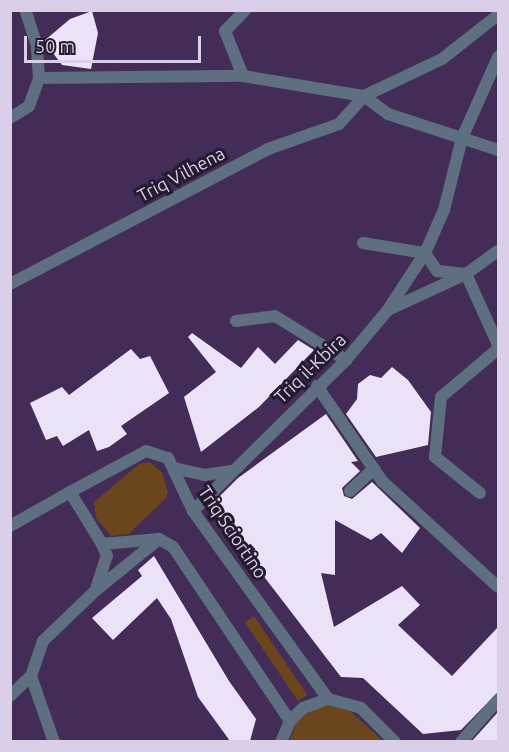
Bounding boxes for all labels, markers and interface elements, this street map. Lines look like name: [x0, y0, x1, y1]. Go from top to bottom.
scale bar: [27, 24, 204, 62]
text: 50 m: [35, 36, 75, 56]
street label: Triq Vilhena: [134, 142, 228, 206]
street label: Triq il-Kbira: [270, 328, 350, 408]
street label: Triq Sciortino: [194, 482, 272, 582]

